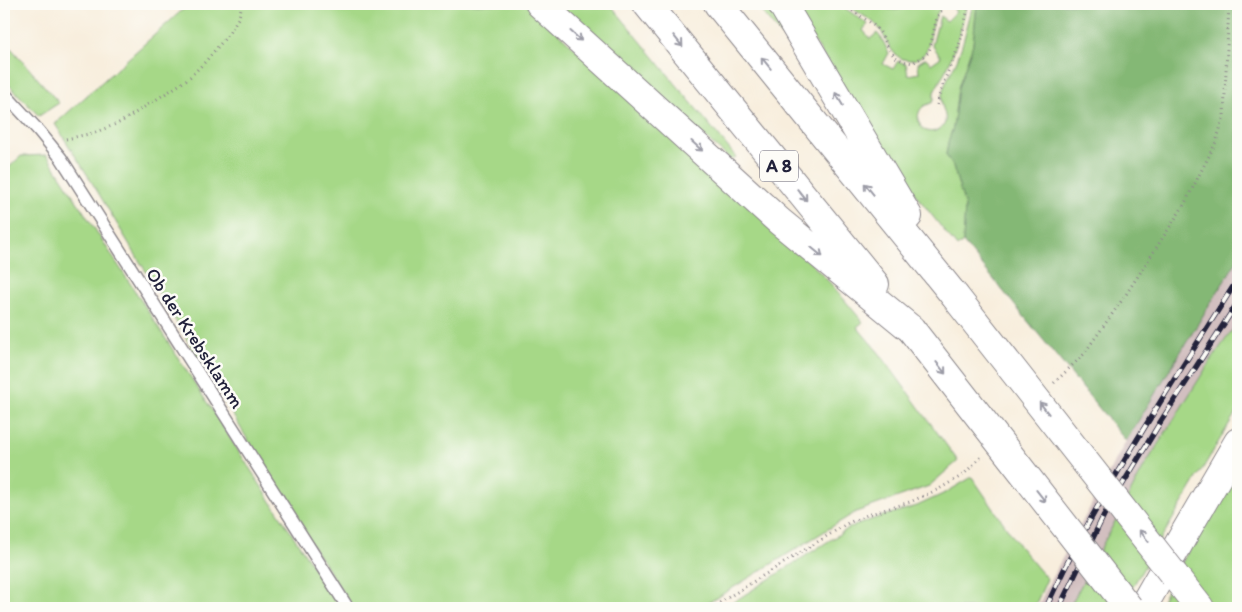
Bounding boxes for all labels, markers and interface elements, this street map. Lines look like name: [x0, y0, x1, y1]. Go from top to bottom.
one-way arrow: [570, 31, 583, 42]
one-way arrow: [672, 35, 683, 48]
one-way arrow: [761, 56, 772, 69]
one-way arrow: [834, 93, 844, 107]
one-way arrow: [690, 140, 703, 151]
road number: A 8: [760, 150, 798, 182]
one-way arrow: [863, 183, 874, 196]
one-way arrow: [797, 188, 808, 201]
one-way arrow: [810, 246, 823, 257]
street label: Ob der Krebsklamm: [141, 263, 249, 413]
one-way arrow: [936, 361, 947, 374]
one-way arrow: [1038, 402, 1049, 415]
one-way arrow: [1036, 489, 1047, 502]
one-way arrow: [1139, 529, 1149, 543]

